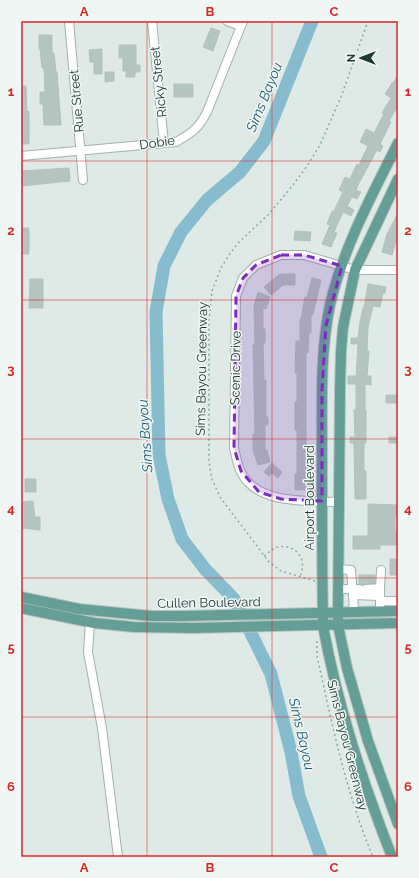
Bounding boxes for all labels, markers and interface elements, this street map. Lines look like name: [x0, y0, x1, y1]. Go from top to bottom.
text: A: [80, 4, 89, 19]
text: B: [206, 4, 215, 19]
text: C: [330, 4, 339, 19]
north arrow: [341, 38, 381, 78]
street label: Ricky Street: [147, 45, 170, 118]
text: N: [345, 54, 358, 62]
water label: Sims Bayou: [242, 60, 285, 135]
street label: Rue Street: [66, 68, 87, 133]
text: 1: [8, 84, 15, 99]
text: 1: [405, 84, 412, 99]
street label: Dobie: [138, 133, 176, 152]
text: 2: [7, 223, 15, 238]
text: 2: [404, 223, 412, 238]
street label: Sims Bayou Greenway: [193, 302, 210, 436]
street label: Scenic Drive: [227, 330, 244, 405]
text: 3: [7, 362, 15, 377]
text: 3: [404, 362, 412, 377]
water label: Sims Bayou: [134, 399, 156, 474]
street label: Airport Boulevard: [302, 445, 317, 551]
text: 4: [7, 501, 15, 516]
text: 4: [404, 501, 412, 516]
street label: Cullen Boulevard: [157, 594, 261, 611]
text: 5: [7, 640, 15, 655]
text: 5: [404, 640, 412, 655]
street label: Sims Bayou Greenway: [324, 678, 371, 812]
water label: Sims Bayou: [286, 695, 318, 772]
text: 6: [7, 779, 15, 794]
text: 6: [404, 779, 412, 794]
text: A: [80, 860, 89, 875]
text: B: [206, 860, 215, 875]
text: C: [330, 860, 339, 875]

